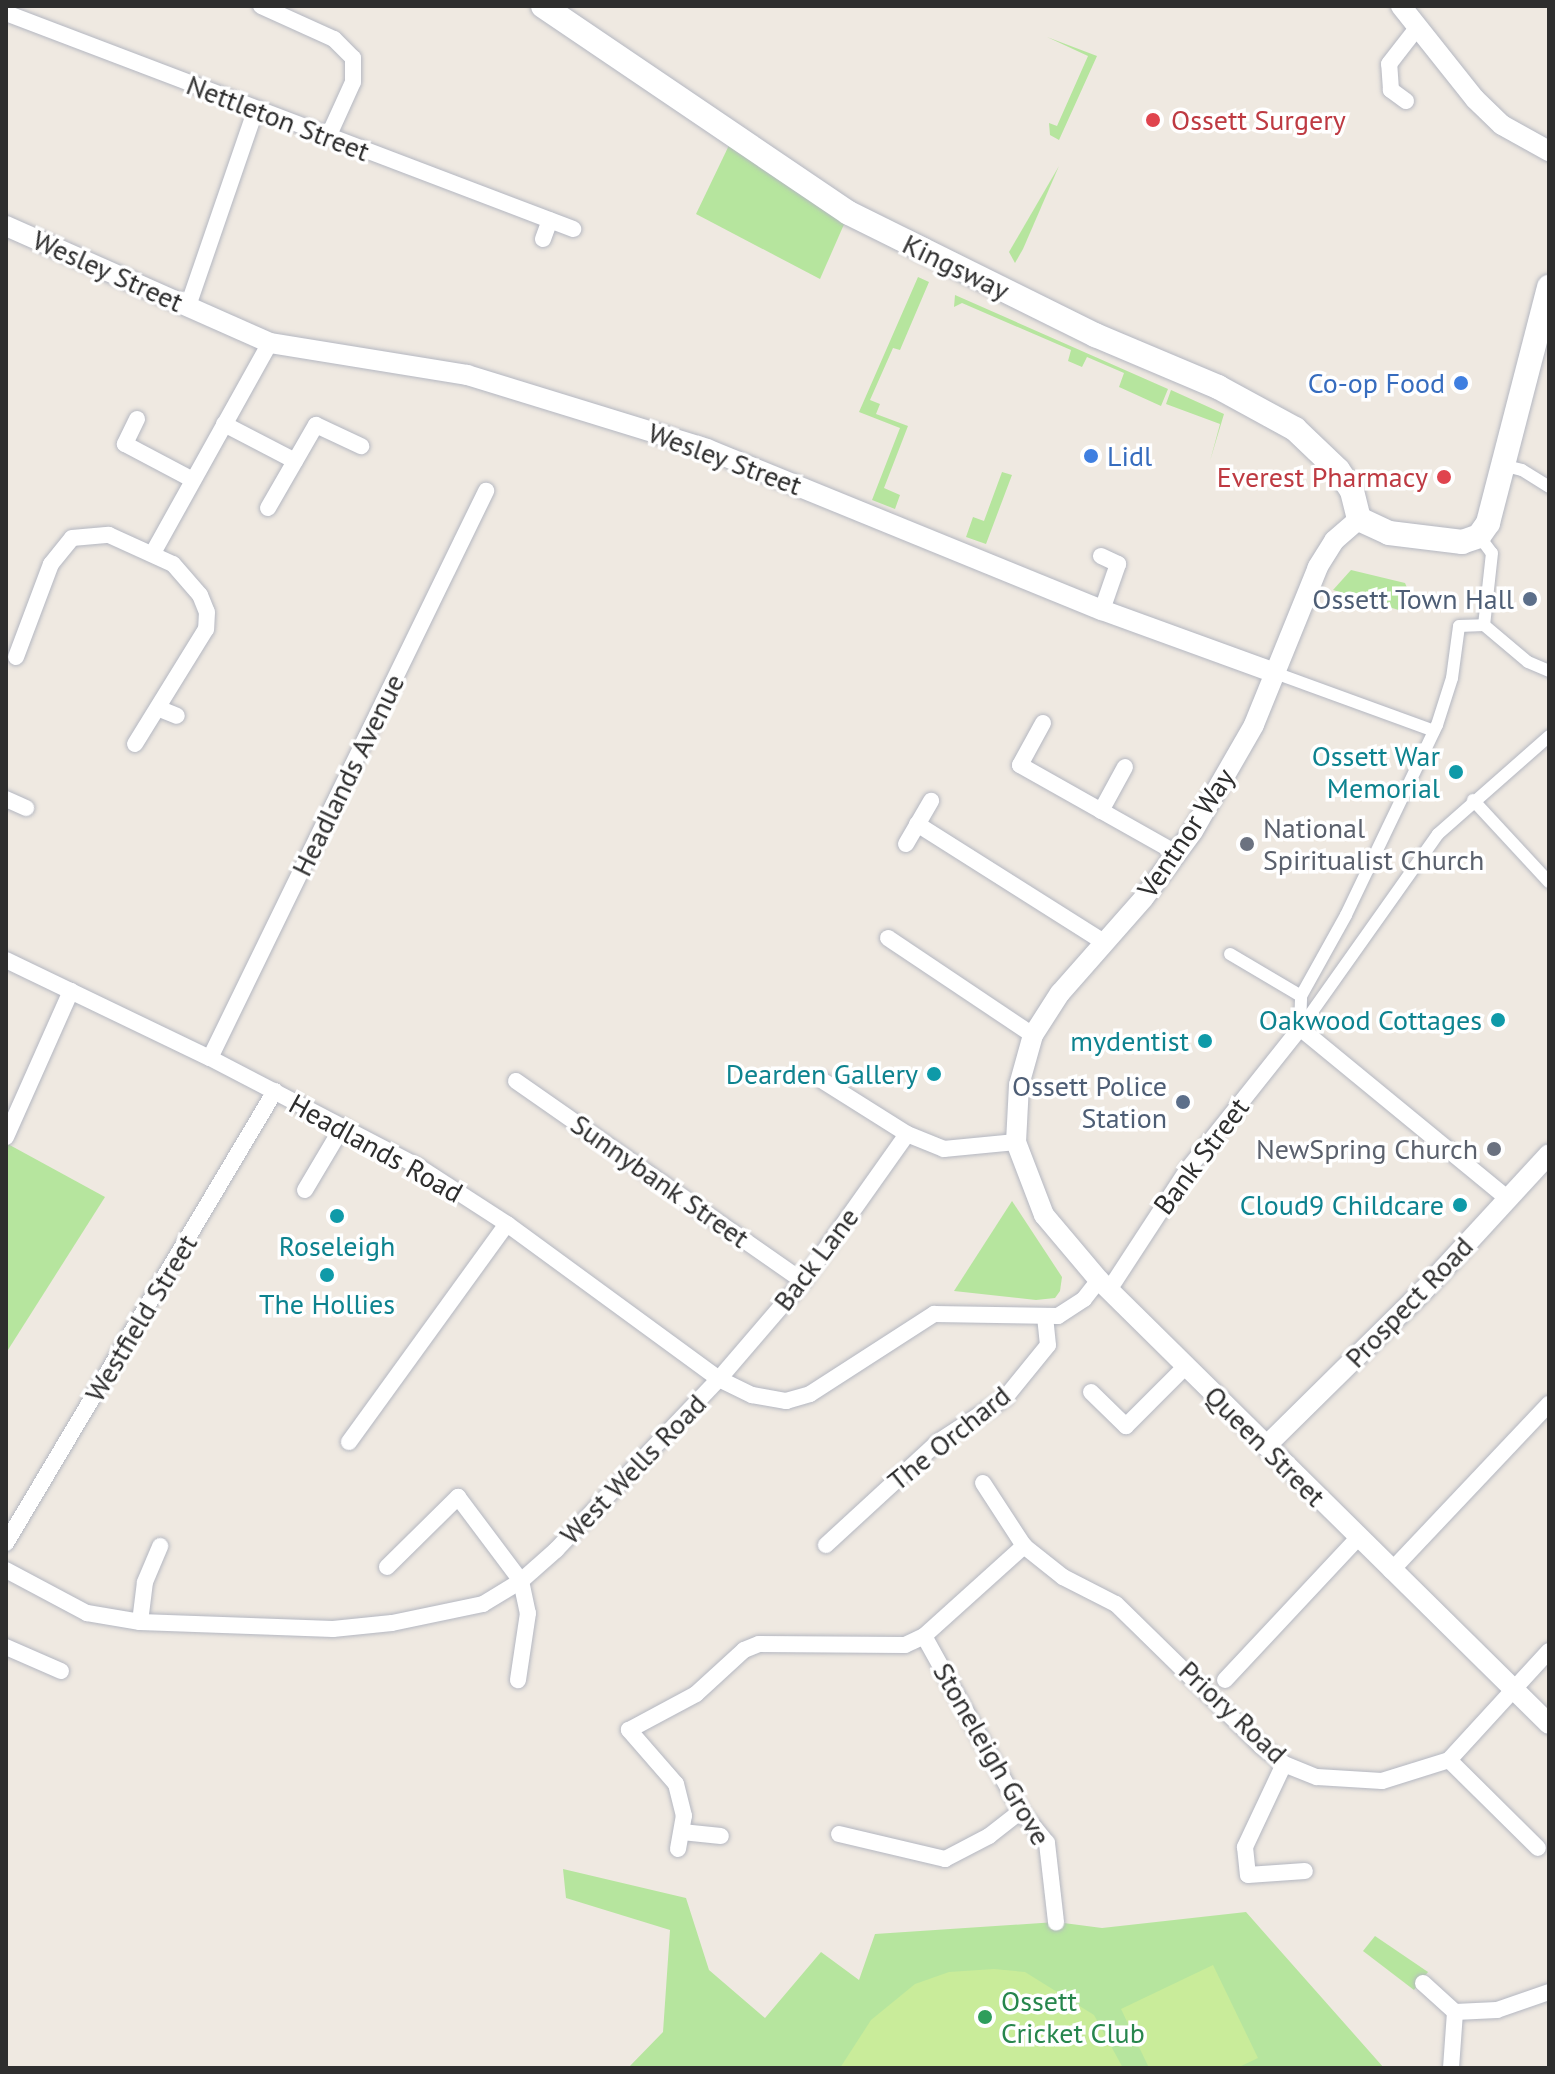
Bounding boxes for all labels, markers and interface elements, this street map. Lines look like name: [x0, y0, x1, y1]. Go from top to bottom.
street label: Nettleton Street: [182, 68, 374, 168]
place label: Ossett Surgery: [1171, 103, 1346, 137]
marker: Ossett Surgery: [1142, 109, 1164, 131]
street label: Wesley Street: [27, 223, 189, 319]
street label: Kingsway: [897, 227, 1015, 307]
place label: Co-op Food: [1308, 366, 1445, 400]
marker: Co-op Food: [1452, 374, 1470, 392]
street label: Wesley Street: [643, 416, 807, 502]
place label: Lidl: [1107, 439, 1152, 473]
marker: Lidl: [1082, 447, 1100, 465]
place label: Everest Pharmacy: [1217, 460, 1428, 494]
marker: Everest Pharmacy: [1435, 468, 1453, 486]
place label: Ossett Town Hall: [1312, 582, 1514, 616]
marker: Ossett Town Hall: [1521, 590, 1539, 608]
street label: Headlands Avenue: [284, 668, 412, 882]
place label: Ossett War Memorial: [1311, 739, 1440, 805]
street label: Ventnor Way: [1130, 762, 1242, 904]
marker: Ossett War Memorial: [1447, 763, 1465, 781]
place label: National Spiritualist Church: [1263, 811, 1484, 877]
marker: National Spiritualist Church: [1238, 835, 1256, 853]
place label: Oakwood Cottages: [1259, 1003, 1482, 1037]
marker: Oakwood Cottages: [1489, 1011, 1507, 1029]
place label: mydentist: [1070, 1024, 1189, 1058]
marker: mydentist: [1196, 1032, 1214, 1050]
place label: Dearden Gallery: [726, 1057, 918, 1091]
marker: Dearden Gallery: [925, 1065, 943, 1083]
place label: Ossett Police Station: [1012, 1069, 1167, 1135]
street label: Headlands Road: [283, 1087, 469, 1209]
street label: Bank Street: [1146, 1091, 1256, 1221]
marker: Ossett Police Station: [1174, 1093, 1192, 1111]
street label: Sunnybank Street: [564, 1107, 756, 1255]
place label: NewSpring Church: [1256, 1132, 1478, 1166]
marker: NewSpring Church: [1485, 1140, 1503, 1158]
place label: Cloud9 Childcare: [1240, 1188, 1444, 1222]
marker: Cloud9 Childcare: [1451, 1196, 1469, 1214]
street label: Back Lane: [766, 1201, 866, 1317]
marker: Roseleigh: [328, 1207, 346, 1225]
street label: Westfield Street: [78, 1228, 204, 1408]
place label: Roseleigh: [279, 1229, 395, 1263]
street label: Prospect Road: [1338, 1230, 1480, 1374]
marker: The Hollies: [318, 1266, 336, 1284]
place label: The Hollies: [259, 1287, 395, 1321]
street label: The Orchard: [881, 1378, 1017, 1498]
street label: Queen Street: [1198, 1379, 1332, 1513]
street label: West Wells Road: [553, 1387, 713, 1551]
street label: Priory Road: [1172, 1653, 1294, 1771]
street label: Stoneleigh Grove: [926, 1657, 1058, 1851]
place label: Ossett Cricket Club: [1001, 1984, 1145, 2050]
marker: Ossett Cricket Club: [976, 2008, 994, 2026]

